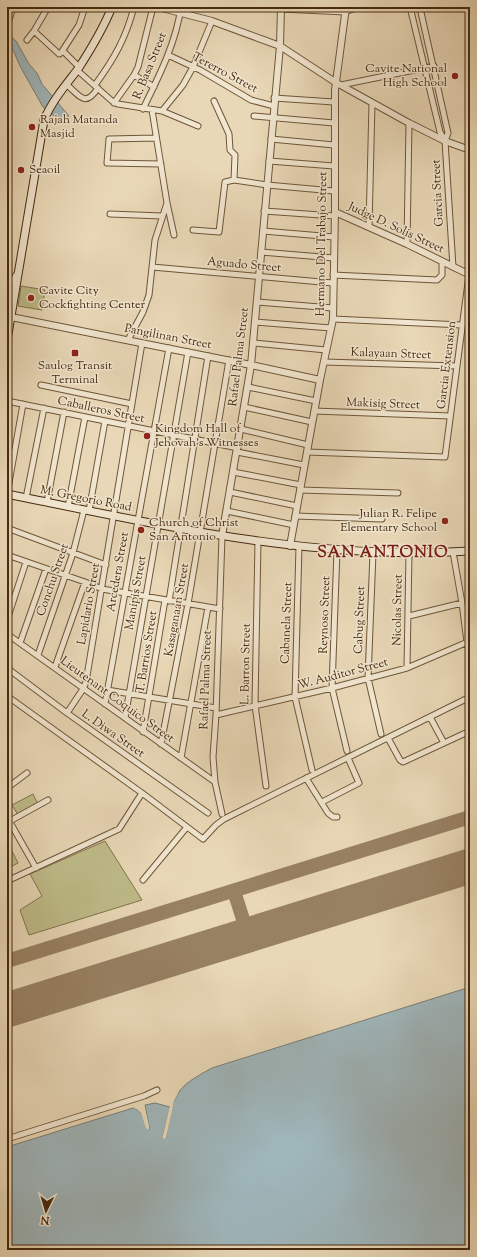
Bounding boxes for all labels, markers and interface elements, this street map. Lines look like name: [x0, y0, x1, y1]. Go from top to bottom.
street label: R. Basa Street: [128, 30, 172, 102]
street label: Tererro Street: [189, 48, 261, 98]
place label: Cavite National High School: [365, 60, 448, 92]
marker: Cavite National High School: [450, 71, 460, 81]
place label: Rajah Matanda Masjid: [40, 111, 118, 143]
marker: Rajah Matanda Masjid: [27, 122, 37, 132]
street label: Garcia Street: [427, 159, 449, 227]
place label: Seaoil: [29, 161, 61, 179]
marker: Seaoil: [16, 165, 26, 175]
street label: Hermano Del Trabajo Street: [312, 171, 332, 317]
street label: Judge D. Solis Street: [344, 197, 447, 258]
street label: Aguado Street: [206, 253, 282, 277]
place label: Cavite City Cockfighting Center: [39, 282, 146, 314]
marker: Cavite City Cockfighting Center: [26, 293, 36, 303]
street label: Rafael Palma Street: [224, 306, 254, 408]
street label: Pangilinan Street: [123, 320, 213, 354]
street label: Garcia Extension: [433, 320, 461, 410]
street label: Kalayaan Street: [350, 344, 432, 364]
marker: Saulog Transit Terminal: [70, 348, 80, 358]
place label: Saulog Transit Terminal: [38, 357, 112, 389]
street label: Caballeros Street: [56, 392, 146, 428]
street label: Makisig Street: [346, 394, 420, 414]
place label: Kingdom Hall of Jehovah's Witnesses: [154, 420, 259, 452]
marker: Kingdom Hall of Jehovah's Witnesses: [142, 431, 152, 441]
street label: M. Gregorio Road: [39, 481, 133, 517]
place label: Julian R. Felipe Elementary School: [340, 505, 438, 537]
place label: Church of Christ San Antonio: [149, 514, 239, 546]
marker: Julian R. Felipe Elementary School: [440, 516, 450, 526]
marker: Church of Christ San Antonio: [136, 525, 146, 535]
street label: Arcedera Street: [102, 531, 134, 613]
street label: Conchu Street: [32, 541, 74, 619]
district label: SAN ANTONIO: [317, 542, 449, 565]
street label: Manipis Street: [121, 554, 151, 632]
street label: Lapidario Street: [73, 562, 105, 646]
street label: Kasaganaan Street: [160, 562, 194, 658]
street label: Nicolas Street: [388, 574, 408, 646]
street label: Reynoso Street: [315, 576, 335, 654]
street label: Cabanela Street: [277, 582, 297, 664]
street label: Cabug Street: [350, 586, 370, 654]
street label: T. Barrios Street: [132, 610, 162, 694]
street label: L. Barron Street: [236, 623, 256, 705]
street label: Rafael Palma Street: [195, 630, 217, 730]
street label: Lieutenant Coquico Street: [56, 652, 178, 748]
street label: W. Auditor Street: [296, 653, 390, 695]
street label: L. Diwa Street: [78, 705, 148, 763]
north arrow: [26, 1191, 66, 1231]
text: N: [40, 1212, 51, 1228]

